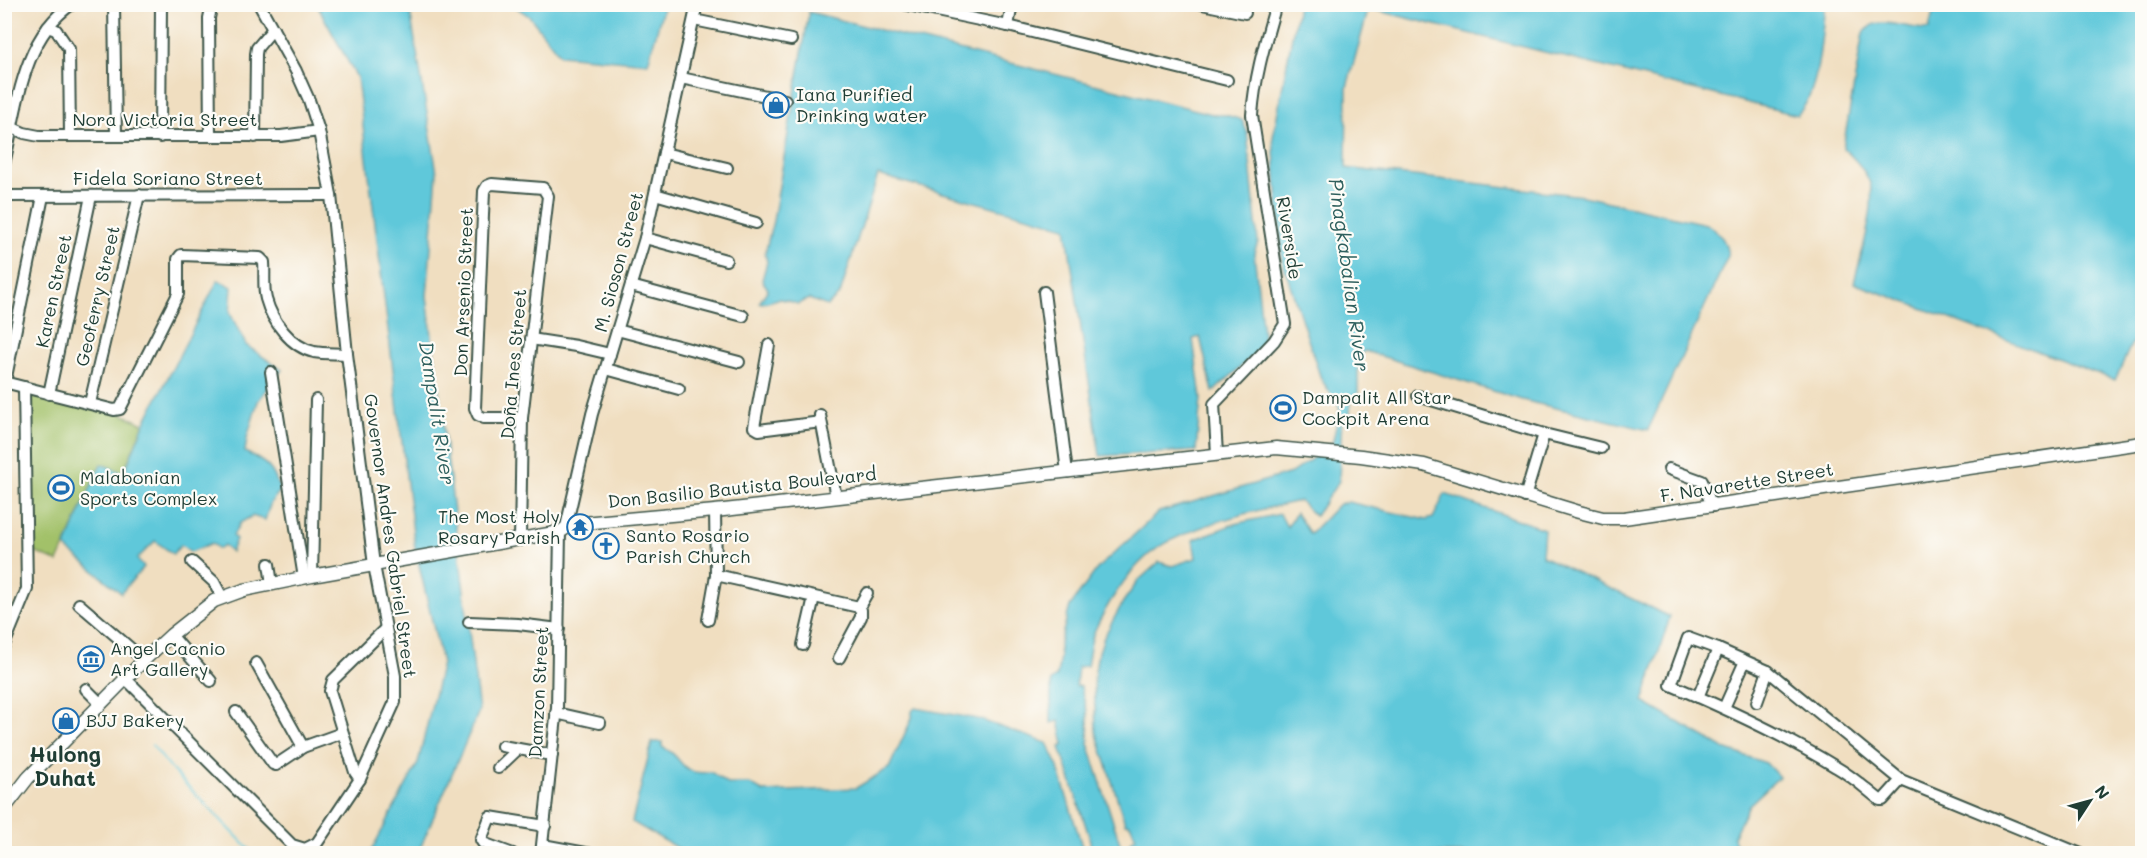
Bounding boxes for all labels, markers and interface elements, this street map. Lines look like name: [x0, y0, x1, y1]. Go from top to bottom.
place label: Iana Purified Drinking water: [796, 82, 927, 127]
shop icon: Iana Purified Drinking water: [761, 90, 791, 120]
street label: Nora Victoria Street: [72, 107, 258, 131]
street label: Fidela Soriano Street: [73, 166, 263, 190]
water label: Pinagkabalian River: [1324, 177, 1376, 373]
street label: M. Sioson Street: [588, 189, 648, 334]
street label: Riverside: [1272, 195, 1308, 281]
street label: Don Arsenio Street: [448, 207, 478, 377]
street label: Geoferry Street: [69, 223, 125, 369]
street label: Karen Street: [29, 232, 77, 350]
street label: Doña Ines Street: [494, 288, 532, 440]
water label: Dampalit River: [414, 339, 462, 487]
place label: Dampalit All Star Cockpit Arena: [1302, 385, 1452, 430]
street label: Governor Andres Gabriel Street: [359, 392, 423, 680]
sports icon: Dampalit All Star Cockpit Arena: [1268, 393, 1298, 423]
street label: F. Navarette Street: [1659, 456, 1835, 508]
street label: Don Basilio Bautista Boulevard: [607, 461, 877, 513]
place label: Malabonian Sports Complex: [80, 465, 217, 510]
sports icon: Malabonian Sports Complex: [46, 473, 76, 503]
place label: The Most Holy Rosary Parish: [438, 504, 560, 549]
temple icon: The Most Holy Rosary Parish: [565, 512, 595, 542]
place label: Santo Rosario Parish Church: [626, 523, 750, 568]
church icon: Santo Rosario Parish Church: [591, 531, 621, 561]
street label: Damzon Street: [523, 626, 553, 758]
place label: Angel Cacnio Art Gallery: [110, 636, 225, 681]
museum icon: Angel Cacnio Art Gallery: [76, 644, 106, 674]
shop icon: BJJ Bakery: [51, 706, 81, 736]
place label: BJJ Bakery: [86, 708, 184, 732]
district label: Hulong Duhat: [29, 740, 101, 791]
north arrow: [2060, 771, 2120, 831]
text: N: [2090, 781, 2115, 803]

